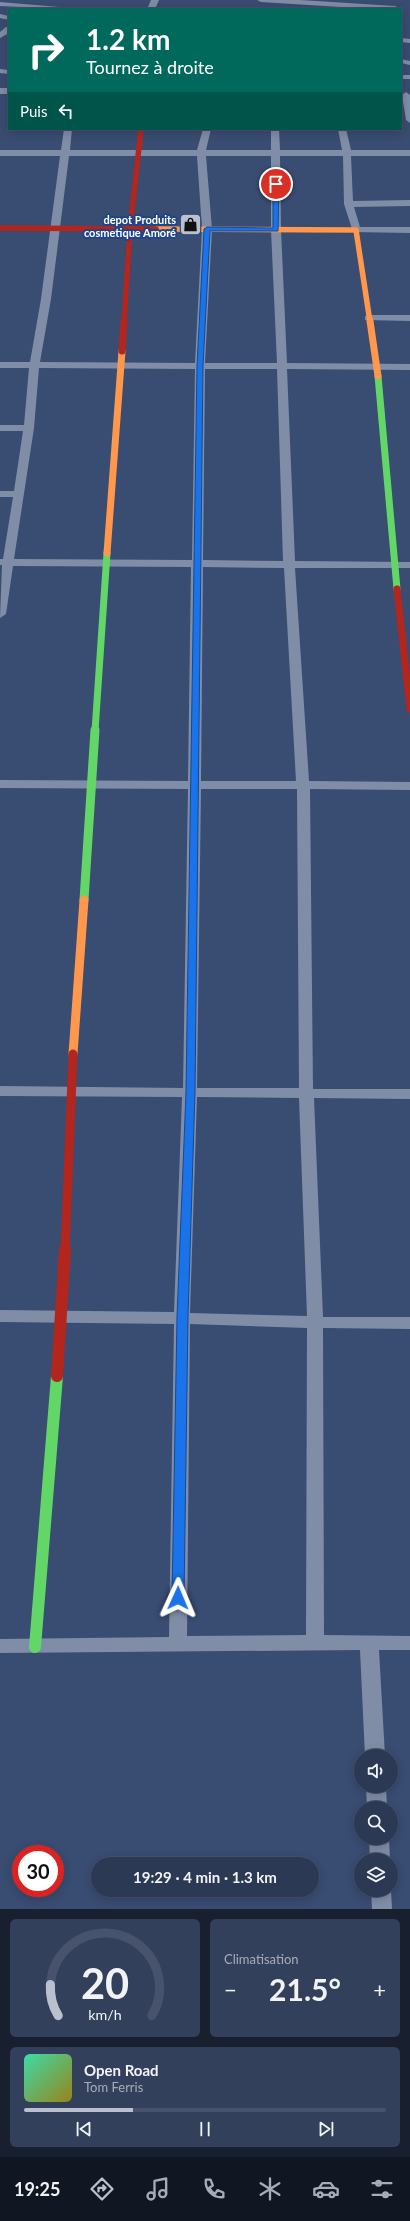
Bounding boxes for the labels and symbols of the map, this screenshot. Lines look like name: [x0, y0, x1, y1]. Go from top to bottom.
pin: [259, 167, 293, 201]
shop icon: depot Produits cosmetique Amoré: [178, 212, 204, 238]
place label: depot Produits cosmetique Amoré: [84, 213, 176, 239]
position arrow: [157, 1577, 199, 1619]
speed limit sign: 30: [12, 1845, 64, 1897]

